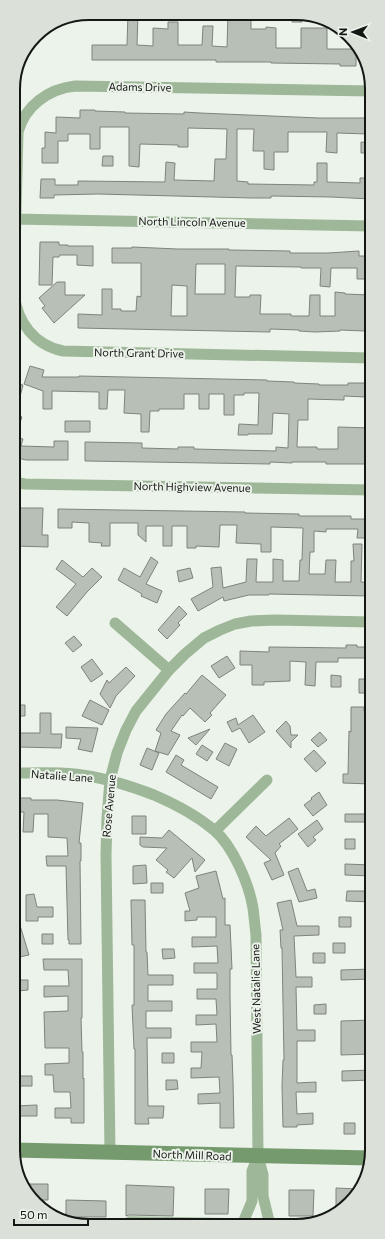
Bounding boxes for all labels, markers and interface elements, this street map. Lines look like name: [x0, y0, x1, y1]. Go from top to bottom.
north arrow: [333, 12, 373, 52]
text: N: [336, 28, 349, 36]
street label: Adams Drive: [109, 79, 172, 94]
street label: North Lincoln Avenue: [138, 214, 246, 229]
street label: North Grant Drive: [94, 345, 184, 360]
street label: North Highview Avenue: [133, 479, 251, 494]
street label: Natalie Lane: [31, 767, 94, 784]
street label: Rose Avenue: [99, 774, 118, 838]
street label: West Natalie Lane: [248, 944, 263, 1034]
street label: North Mill Road: [152, 1147, 232, 1162]
scale bar: [14, 1201, 88, 1227]
text: 50 m: [20, 1207, 48, 1221]

